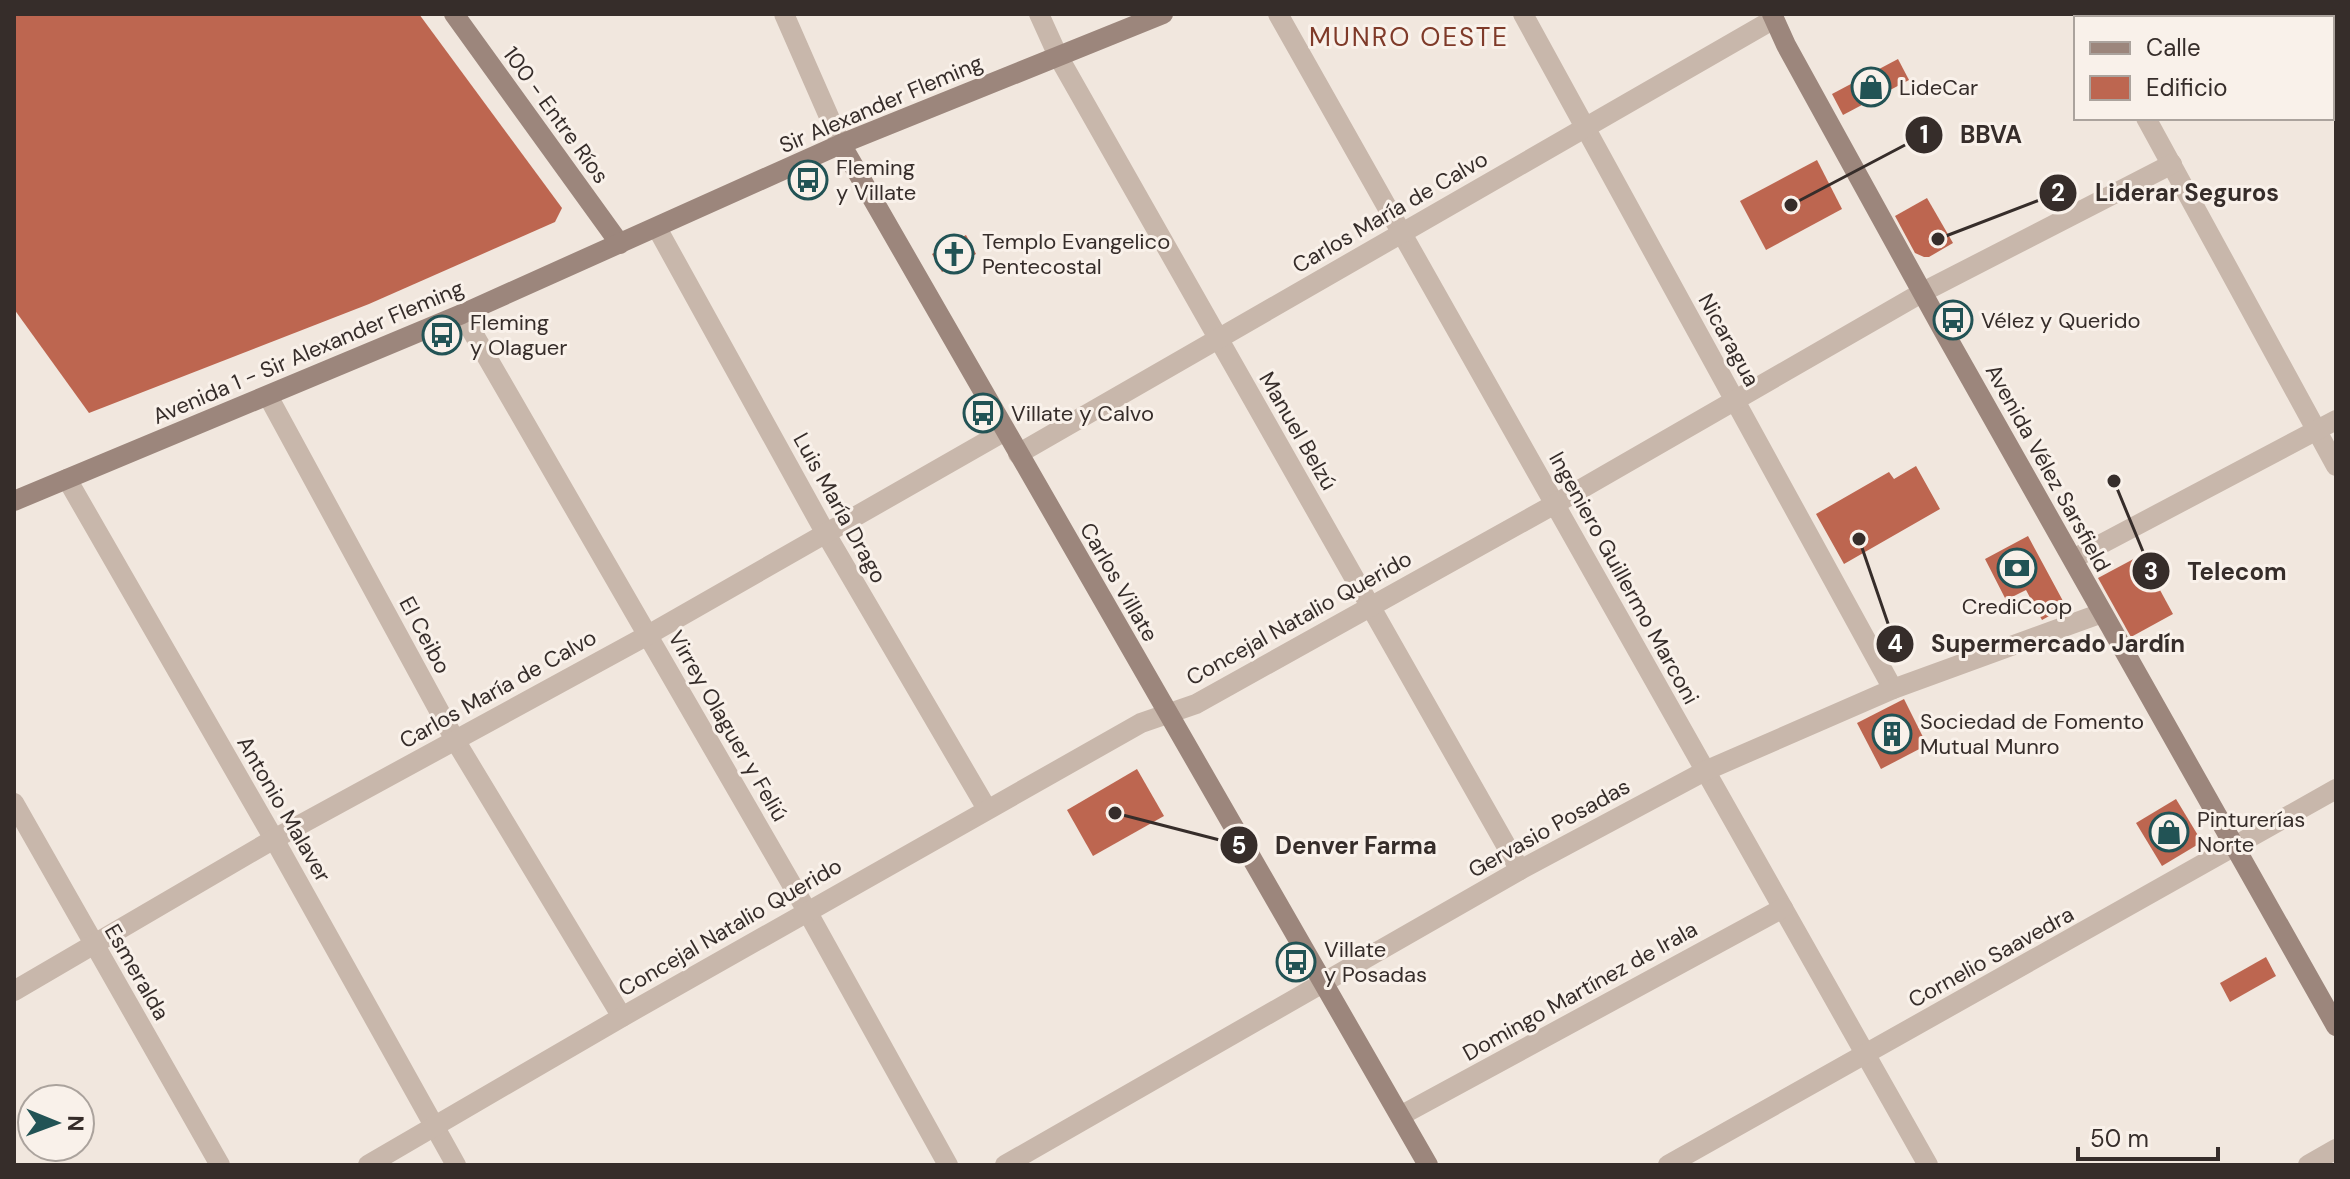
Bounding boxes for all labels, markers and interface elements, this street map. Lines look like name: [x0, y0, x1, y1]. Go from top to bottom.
legend: [2074, 16, 2334, 120]
district label: MUNRO OESTE: [1309, 20, 1509, 54]
text: Calle: [2146, 32, 2201, 63]
street label: 100 - Entre Ríos: [497, 41, 615, 189]
street label: Sir Alexander Fleming: [775, 48, 987, 160]
shop icon: LideCar: [1850, 66, 1892, 108]
text: Edificio: [2146, 72, 2228, 103]
place label: LideCar: [1899, 73, 1978, 102]
callout: BBVA: [1904, 111, 2038, 159]
text: 1: [1920, 119, 1928, 150]
text: BBVA: [1960, 119, 2022, 150]
street label: Carlos María de Calvo: [1287, 144, 1493, 280]
place label: Fleming y Villate: [836, 153, 916, 207]
bus stop icon: Fleming y Villate: [787, 159, 829, 201]
callout: Liderar Seguros: [2038, 169, 2295, 217]
text: 2: [2051, 177, 2065, 208]
text: Liderar Seguros: [2095, 177, 2279, 208]
place label: Templo Evangelico Pentecostal: [982, 227, 1170, 281]
church icon: Templo Evangelico Pentecostal: [933, 233, 975, 275]
street label: Avenida 1 - Sir Alexander Fleming: [148, 273, 468, 431]
street label: Nicaragua: [1692, 288, 1766, 392]
bus stop icon: Vélez y Querido: [1932, 299, 1974, 341]
place label: Vélez y Querido: [1981, 306, 2141, 335]
place label: Fleming y Olaguer: [470, 308, 568, 362]
bus stop icon: Fleming y Olaguer: [421, 314, 463, 356]
street label: Avenida Vélez Sarsfield: [1979, 359, 2117, 577]
street label: Manuel Belzú: [1252, 366, 1344, 496]
bus stop icon: Villate y Calvo: [962, 392, 1004, 434]
place label: Villate y Calvo: [1011, 399, 1154, 428]
street label: Luis María Drago: [787, 428, 893, 588]
street label: Ingeniero Guillermo Marconi: [1542, 447, 1706, 709]
street label: Carlos Villate: [1073, 517, 1165, 647]
street label: Concejal Natalio Querido: [1181, 544, 1417, 692]
bank icon: CrediCoop: [1996, 547, 2038, 589]
callout: Telecom: [2131, 547, 2303, 595]
text: 3: [2144, 556, 2158, 587]
text: Telecom: [2187, 556, 2287, 587]
street label: El Ceibo: [393, 591, 457, 679]
place label: CrediCoop: [1962, 592, 2072, 621]
callout: Supermercado Jardín: [1875, 620, 2201, 668]
street label: Carlos María de Calvo: [394, 623, 602, 755]
street label: Virrey Olaguer y Feliú: [661, 625, 795, 827]
text: 4: [1887, 628, 1903, 659]
text: Supermercado Jardín: [1931, 628, 2185, 659]
place label: Sociedad de Fomento Mutual Munro: [1920, 707, 2144, 761]
building icon: Sociedad de Fomento Mutual Munro: [1871, 713, 1913, 755]
street label: Antonio Malaver: [230, 731, 338, 887]
street label: Gervasio Posadas: [1463, 772, 1635, 884]
place label: Pinturerías Norte: [2197, 805, 2305, 859]
shop icon: Pinturerías Norte: [2148, 811, 2190, 853]
callout: Denver Farma: [1219, 821, 1453, 869]
text: 5: [1232, 830, 1246, 861]
text: Denver Farma: [1275, 830, 1437, 861]
street label: Concejal Natalio Querido: [613, 851, 847, 1003]
street label: Cornelio Saavedra: [1903, 899, 2079, 1015]
street label: Domingo Martínez de Irala: [1458, 914, 1702, 1068]
street label: Esmeralda: [98, 919, 176, 1025]
place label: Villate y Posadas: [1324, 935, 1427, 989]
bus stop icon: Villate y Posadas: [1275, 941, 1317, 983]
north arrow: [16, 1083, 96, 1163]
scale bar: [2078, 1111, 2218, 1161]
text: N: [61, 1115, 90, 1132]
text: 50 m: [2090, 1123, 2149, 1154]

